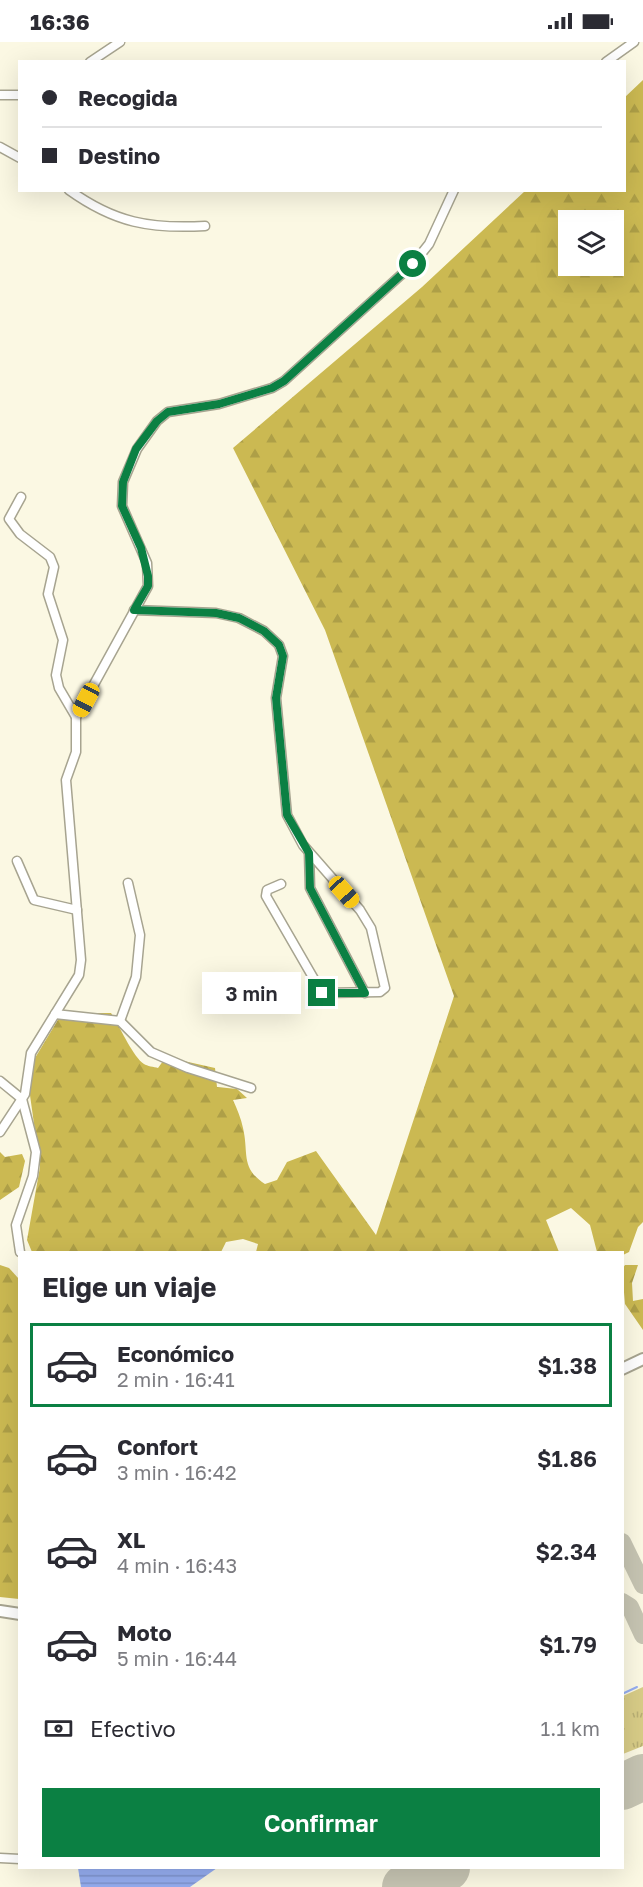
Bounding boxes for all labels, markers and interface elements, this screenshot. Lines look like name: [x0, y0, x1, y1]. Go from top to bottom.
text: 16:36: [30, 8, 90, 35]
text: Recogida: [78, 84, 178, 111]
text: Destino: [78, 142, 160, 169]
map controls: [558, 210, 624, 276]
button: layers: [558, 210, 624, 276]
route start: [399, 250, 426, 277]
car: [70, 680, 102, 720]
car: [325, 873, 363, 911]
callout: 3 min: [202, 972, 301, 1014]
route end: [308, 979, 335, 1006]
text: 3 min: [225, 981, 278, 1005]
text: Elige un viaje: [42, 1271, 216, 1303]
icon: car: [45, 1338, 99, 1392]
text: Económico: [117, 1340, 234, 1367]
text: $1.38: [537, 1352, 597, 1379]
text: 2 min · 16:41: [117, 1367, 235, 1391]
icon: car: [45, 1431, 99, 1485]
text: Confort: [117, 1433, 198, 1460]
text: $1.86: [537, 1445, 597, 1472]
text: 3 min · 16:42: [117, 1460, 237, 1484]
icon: car: [45, 1524, 99, 1578]
text: XL: [117, 1526, 145, 1553]
text: $2.34: [535, 1538, 597, 1565]
text: 4 min · 16:43: [117, 1553, 237, 1577]
icon: car: [45, 1617, 99, 1671]
text: Moto: [117, 1619, 172, 1646]
text: $1.79: [539, 1631, 597, 1658]
text: 5 min · 16:44: [117, 1646, 237, 1670]
icon: cash: [42, 1712, 75, 1745]
text: Efectivo: [90, 1715, 176, 1742]
text: 1.1 km: [541, 1716, 600, 1740]
button: Confirmar: [42, 1788, 600, 1857]

